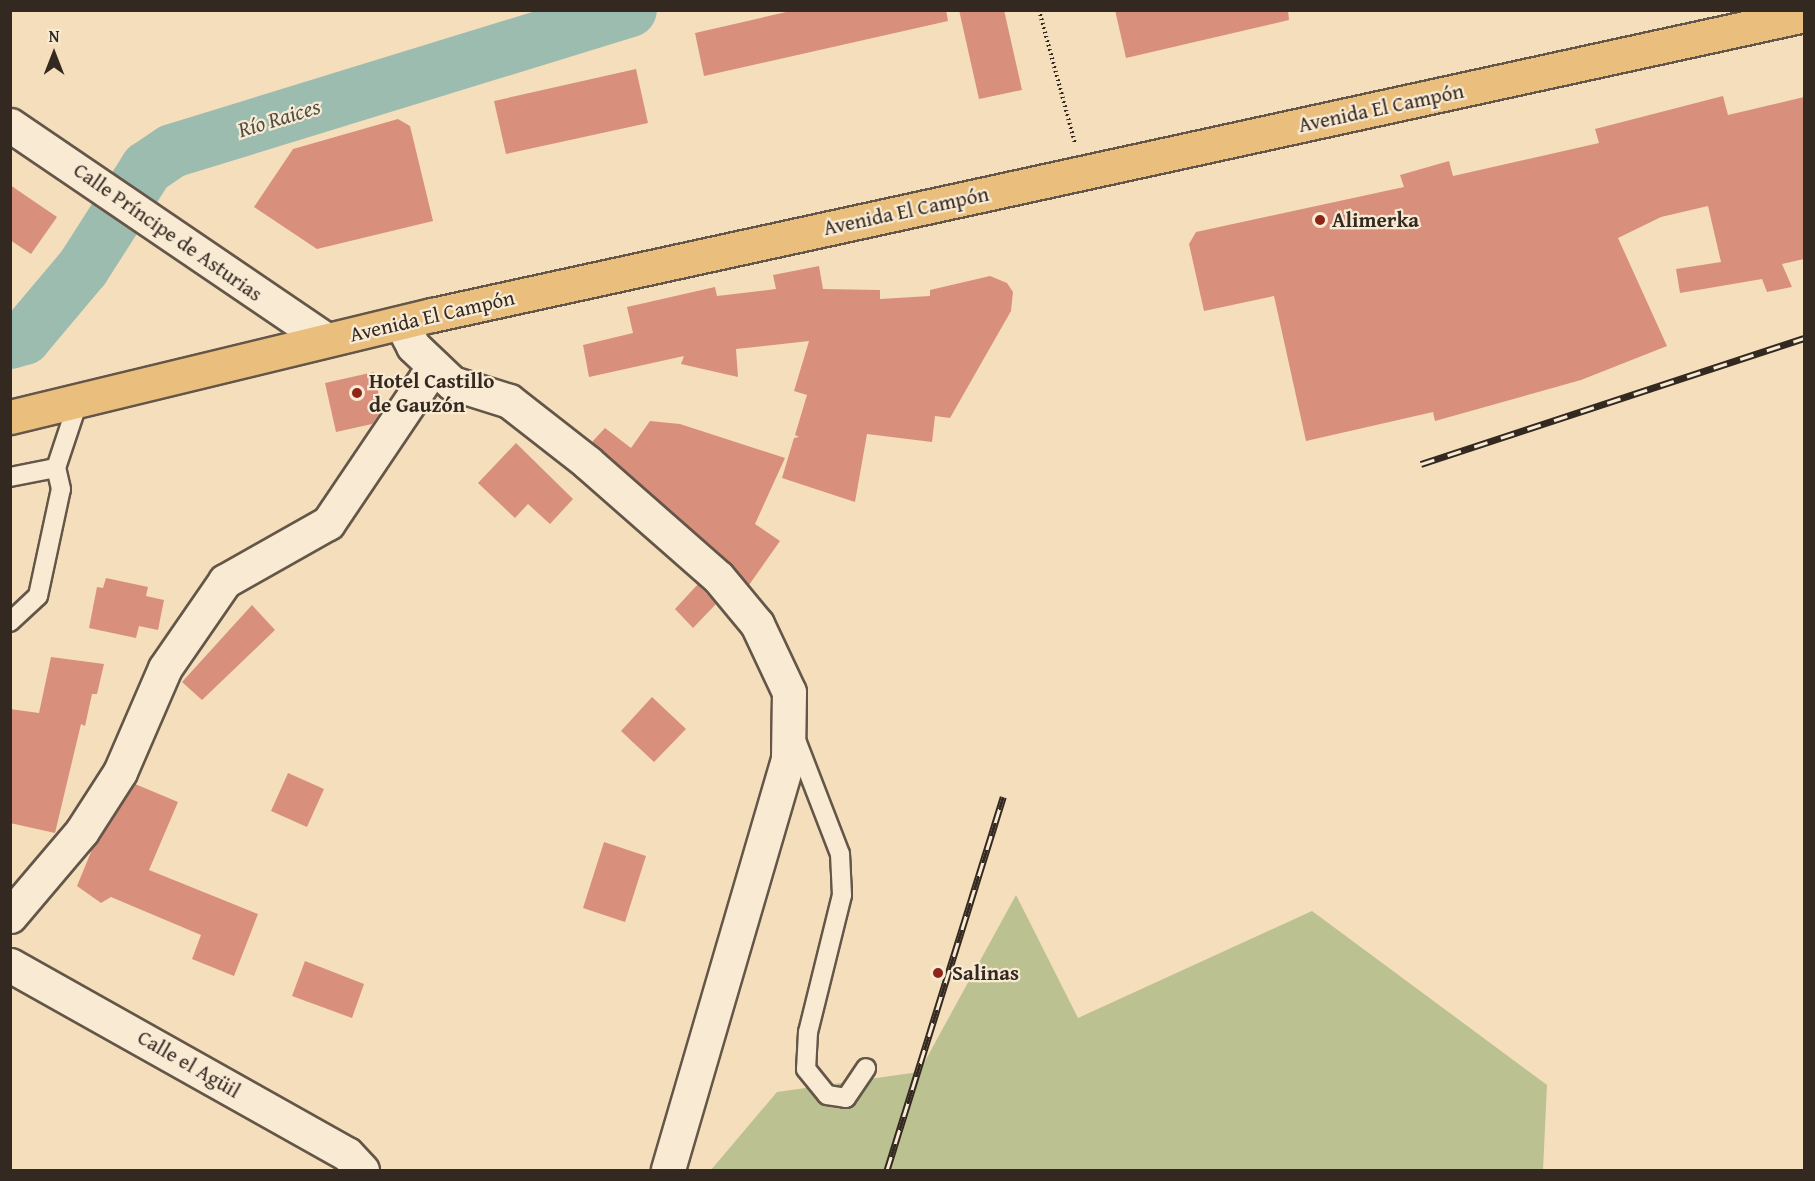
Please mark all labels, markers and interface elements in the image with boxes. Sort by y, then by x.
north arrow [24,24,84,84]
text: N [49,24,59,48]
street label: Avenida El Campón [1296,78,1466,138]
water label: Río Raices [235,93,323,143]
street label: Calle Príncipe de Asturias [69,157,267,307]
street label: Avenida El Campón [821,181,991,241]
place label: Alimerka [1332,207,1419,233]
marker: Alimerka [1313,213,1327,227]
street label: Avenida El Campón [347,285,517,347]
place label: Hotel Castillo de Gauzón [369,368,494,418]
marker: Hotel Castillo de Gauzón [350,386,364,400]
place label: Salinas [952,960,1019,986]
marker: Salinas [929,964,947,982]
street label: Calle el Agüil [133,1025,245,1103]

